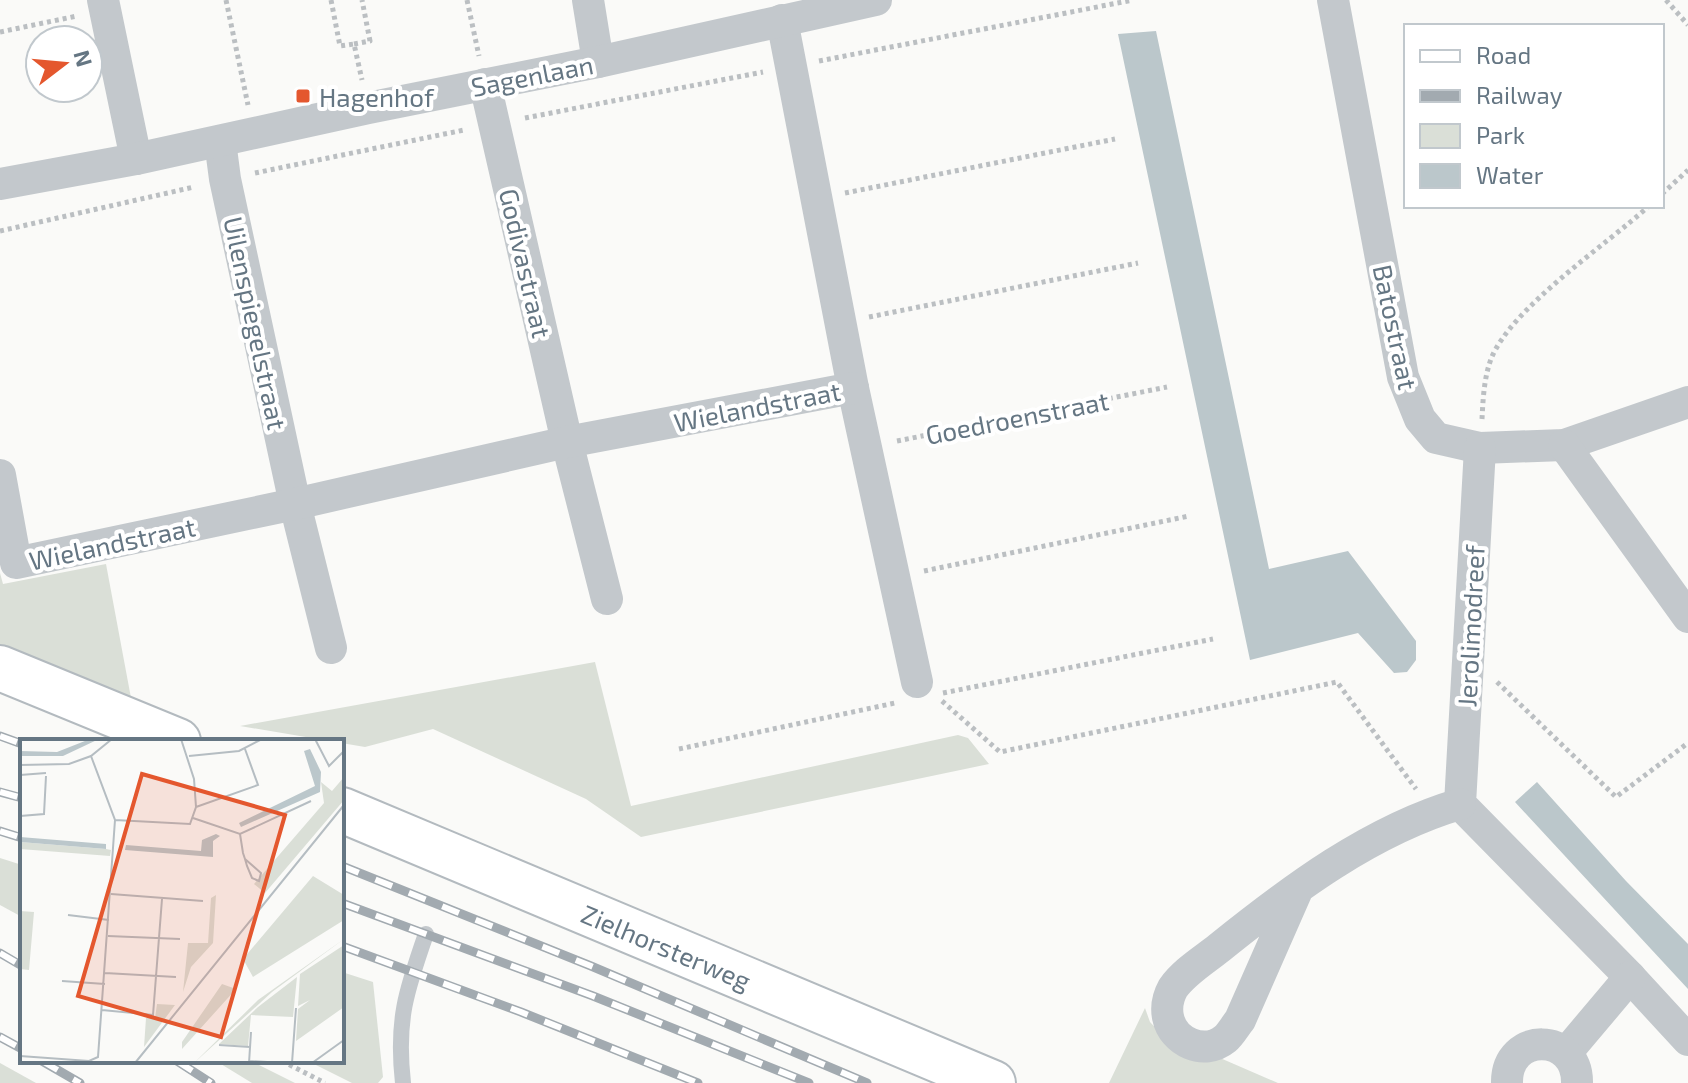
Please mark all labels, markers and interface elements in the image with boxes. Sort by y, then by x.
north arrow [24,24,104,104]
legend [1404,24,1664,208]
text: Road [1476,40,1531,69]
text: N [70,47,99,69]
street label: Sagenlaan [468,48,596,102]
text: Railway [1476,80,1563,109]
place label: Hagenhof [319,81,435,112]
marker: Hagenhof [294,87,312,105]
text: Park [1476,120,1525,149]
text: Water [1476,160,1544,189]
street label: Godivastraat [494,185,558,341]
street label: Uilenspiegelstraat [218,213,294,433]
street label: Batostraat [1368,262,1424,392]
street label: Wielandstraat [671,375,843,437]
street label: Goedroenstraat [923,384,1111,450]
street label: Wielandstraat [26,510,198,576]
street label: Jerolimodreef [1450,543,1490,708]
inset map [20,739,344,1063]
street label: Zielhorsterweg [577,897,756,995]

